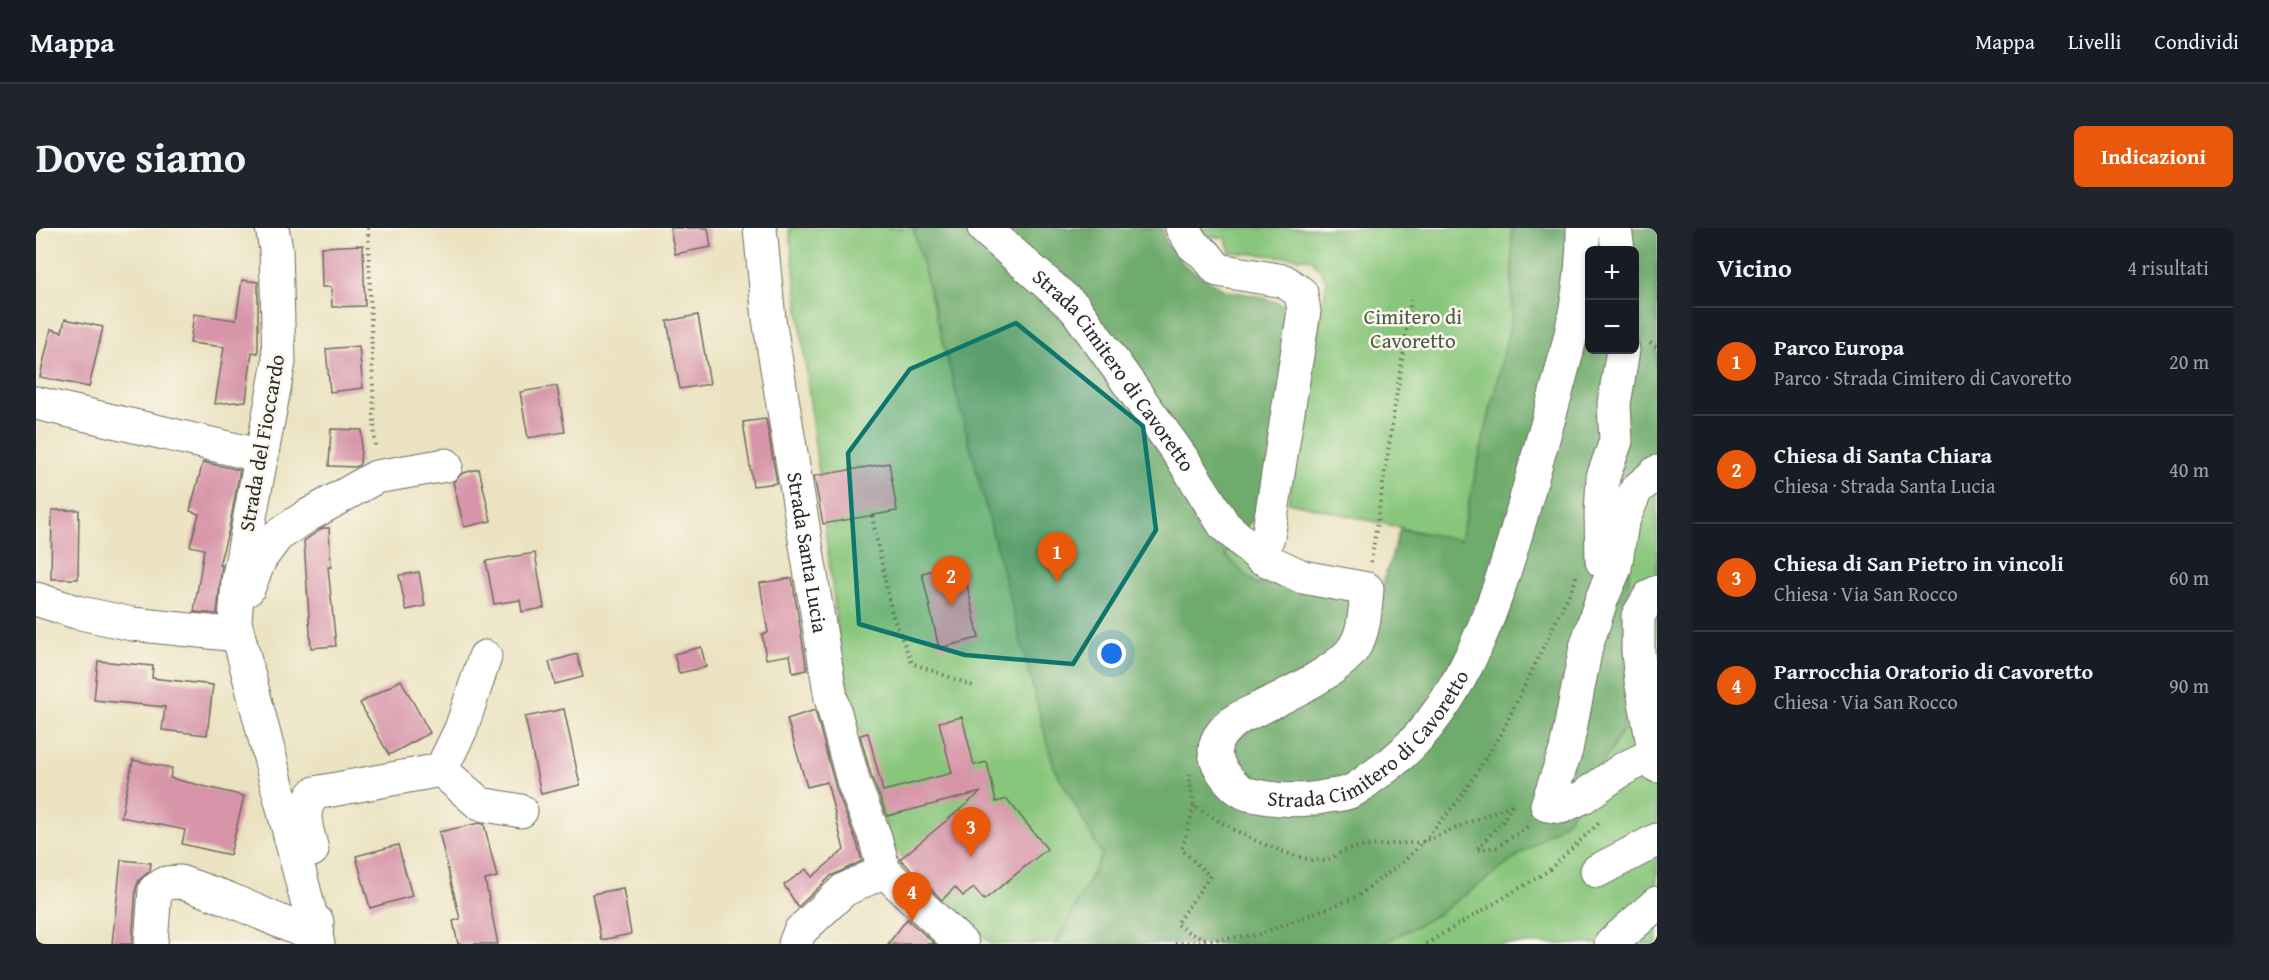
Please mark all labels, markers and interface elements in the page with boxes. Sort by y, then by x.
text: Mappa [30,21,115,62]
text: Mappa [1975,26,2035,57]
text: Livelli [2068,26,2122,57]
text: Condividi [2155,26,2239,57]
text: Dove siamo [36,126,246,187]
button: Indicazioni [2074,126,2233,187]
map controls [1585,246,1639,354]
button: + [1585,246,1639,300]
text: Vicino [1717,248,1792,287]
text: 4 risultati [2128,253,2209,282]
street label: Strada Cimitero di Cavoretto [1026,261,1203,478]
button: − [1585,300,1639,354]
park label: Cimitero di Cavoretto [1364,301,1462,356]
text: Parco Europa [1774,331,1904,363]
text: 1 [1731,347,1742,376]
text: 20 m [2169,347,2209,376]
street label: Strada del Fioccardo [231,352,292,534]
text: Parco · Strada Cimitero di Cavoretto [1774,363,2072,392]
text: Chiesa di Santa Chiara [1774,439,1992,471]
text: 2 [1731,455,1742,484]
text: 40 m [2169,455,2209,484]
street label: Strada Santa Lucia [779,470,836,635]
text: Chiesa · Strada Santa Lucia [1774,471,1995,500]
pin: 1 [1038,532,1076,582]
text: Chiesa di San Pietro in vincoli [1774,547,2064,579]
pin: 2 [932,556,970,606]
text: 3 [1731,563,1742,592]
text: 60 m [2169,563,2209,592]
text: Chiesa · Via San Rocco [1774,579,1958,608]
your location [1097,639,1126,668]
text: Parrocchia Oratorio di Cavoretto [1774,655,2093,687]
street label: Strada Cimitero di Cavoretto [1266,664,1476,815]
text: 4 [1731,671,1742,700]
text: 90 m [2169,671,2209,700]
text: Chiesa · Via San Rocco [1774,687,1958,716]
pin: 3 [952,808,990,857]
pin: 4 [892,872,932,922]

